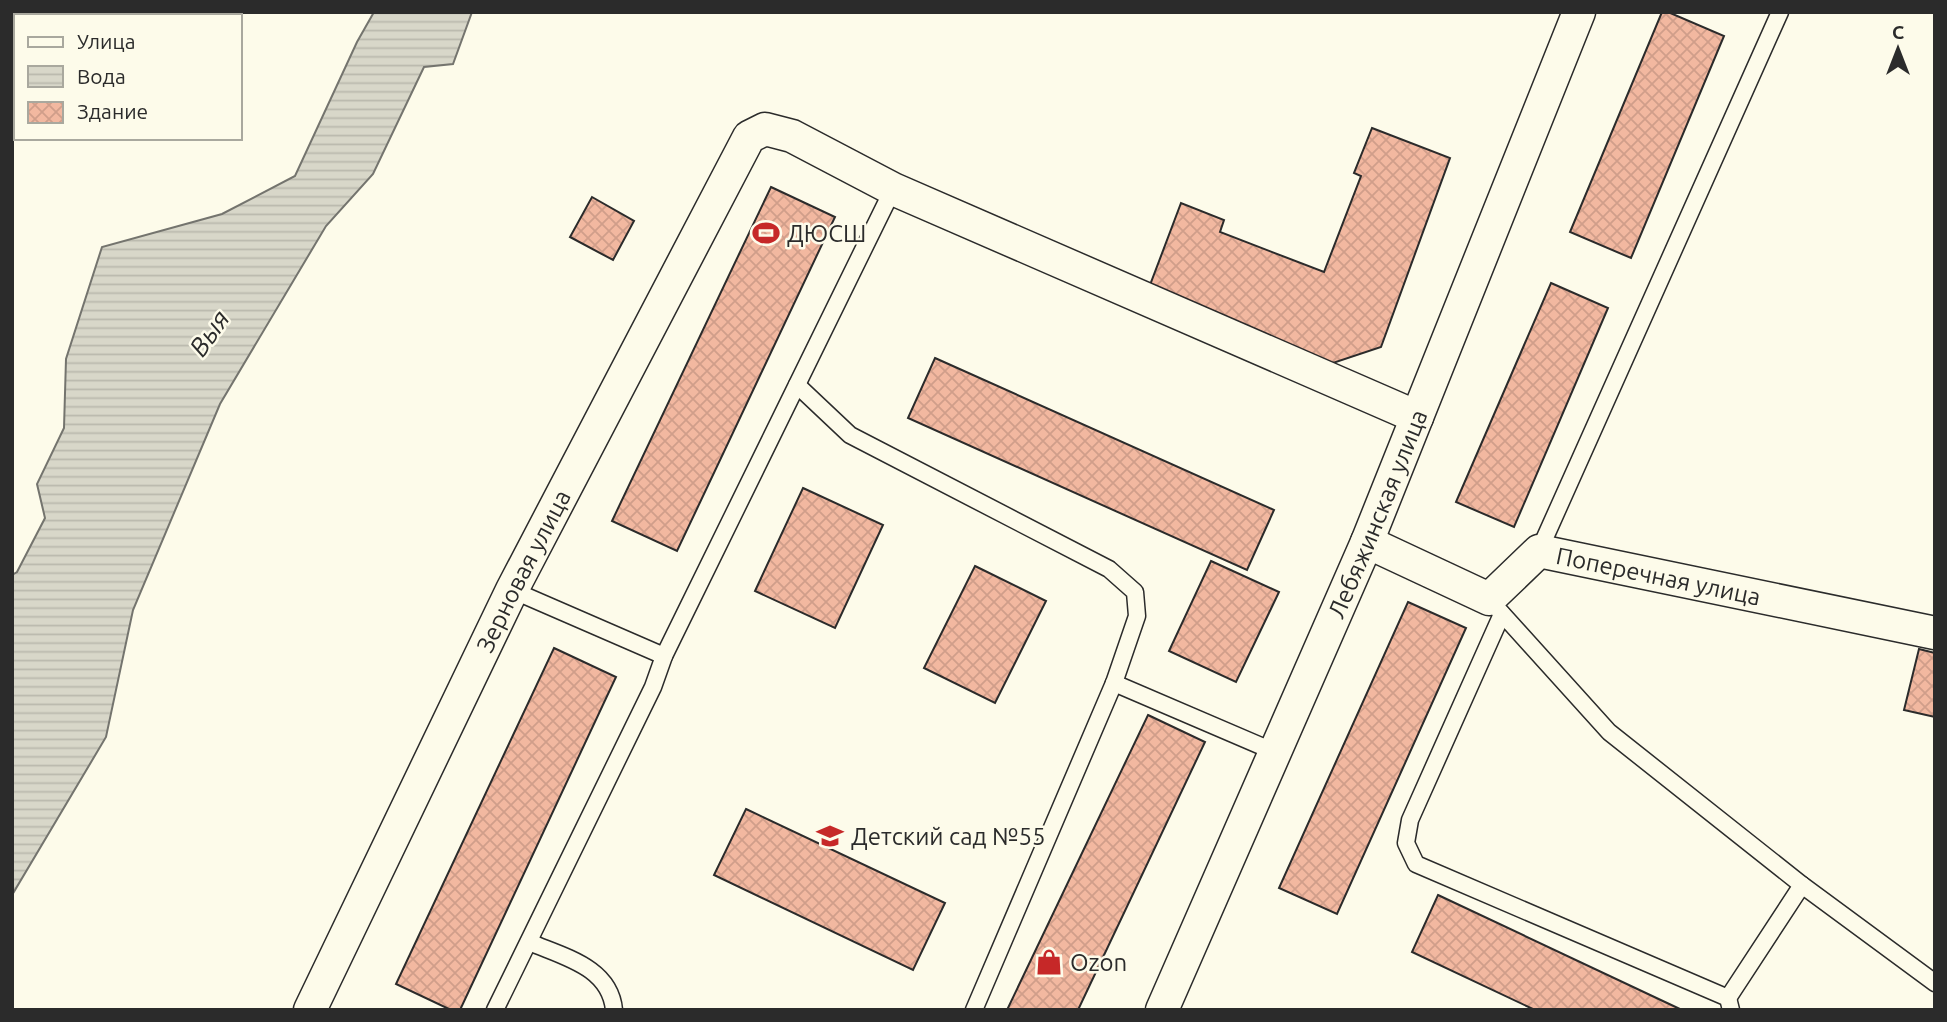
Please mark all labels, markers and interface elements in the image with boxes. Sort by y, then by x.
legend [14,14,242,140]
north arrow [1863,14,1933,84]
text: С [1892,21,1904,43]
text: Улица [77,29,135,53]
text: Вода [77,64,126,88]
text: Здание [77,99,148,123]
sports icon: ДЮСШ [751,218,781,248]
place label: ДЮСШ [787,220,866,247]
water label: Выя [183,305,235,361]
street label: Лебяжинская улица [1322,406,1432,622]
street label: Зерновая улица [471,485,576,657]
street label: Поперечная улица [1554,541,1763,610]
school or university icon: Детский сад №55 [815,821,845,851]
place label: Детский сад №55 [851,823,1046,850]
shop icon: Ozon [1034,947,1064,977]
place label: Ozon [1070,949,1127,976]

